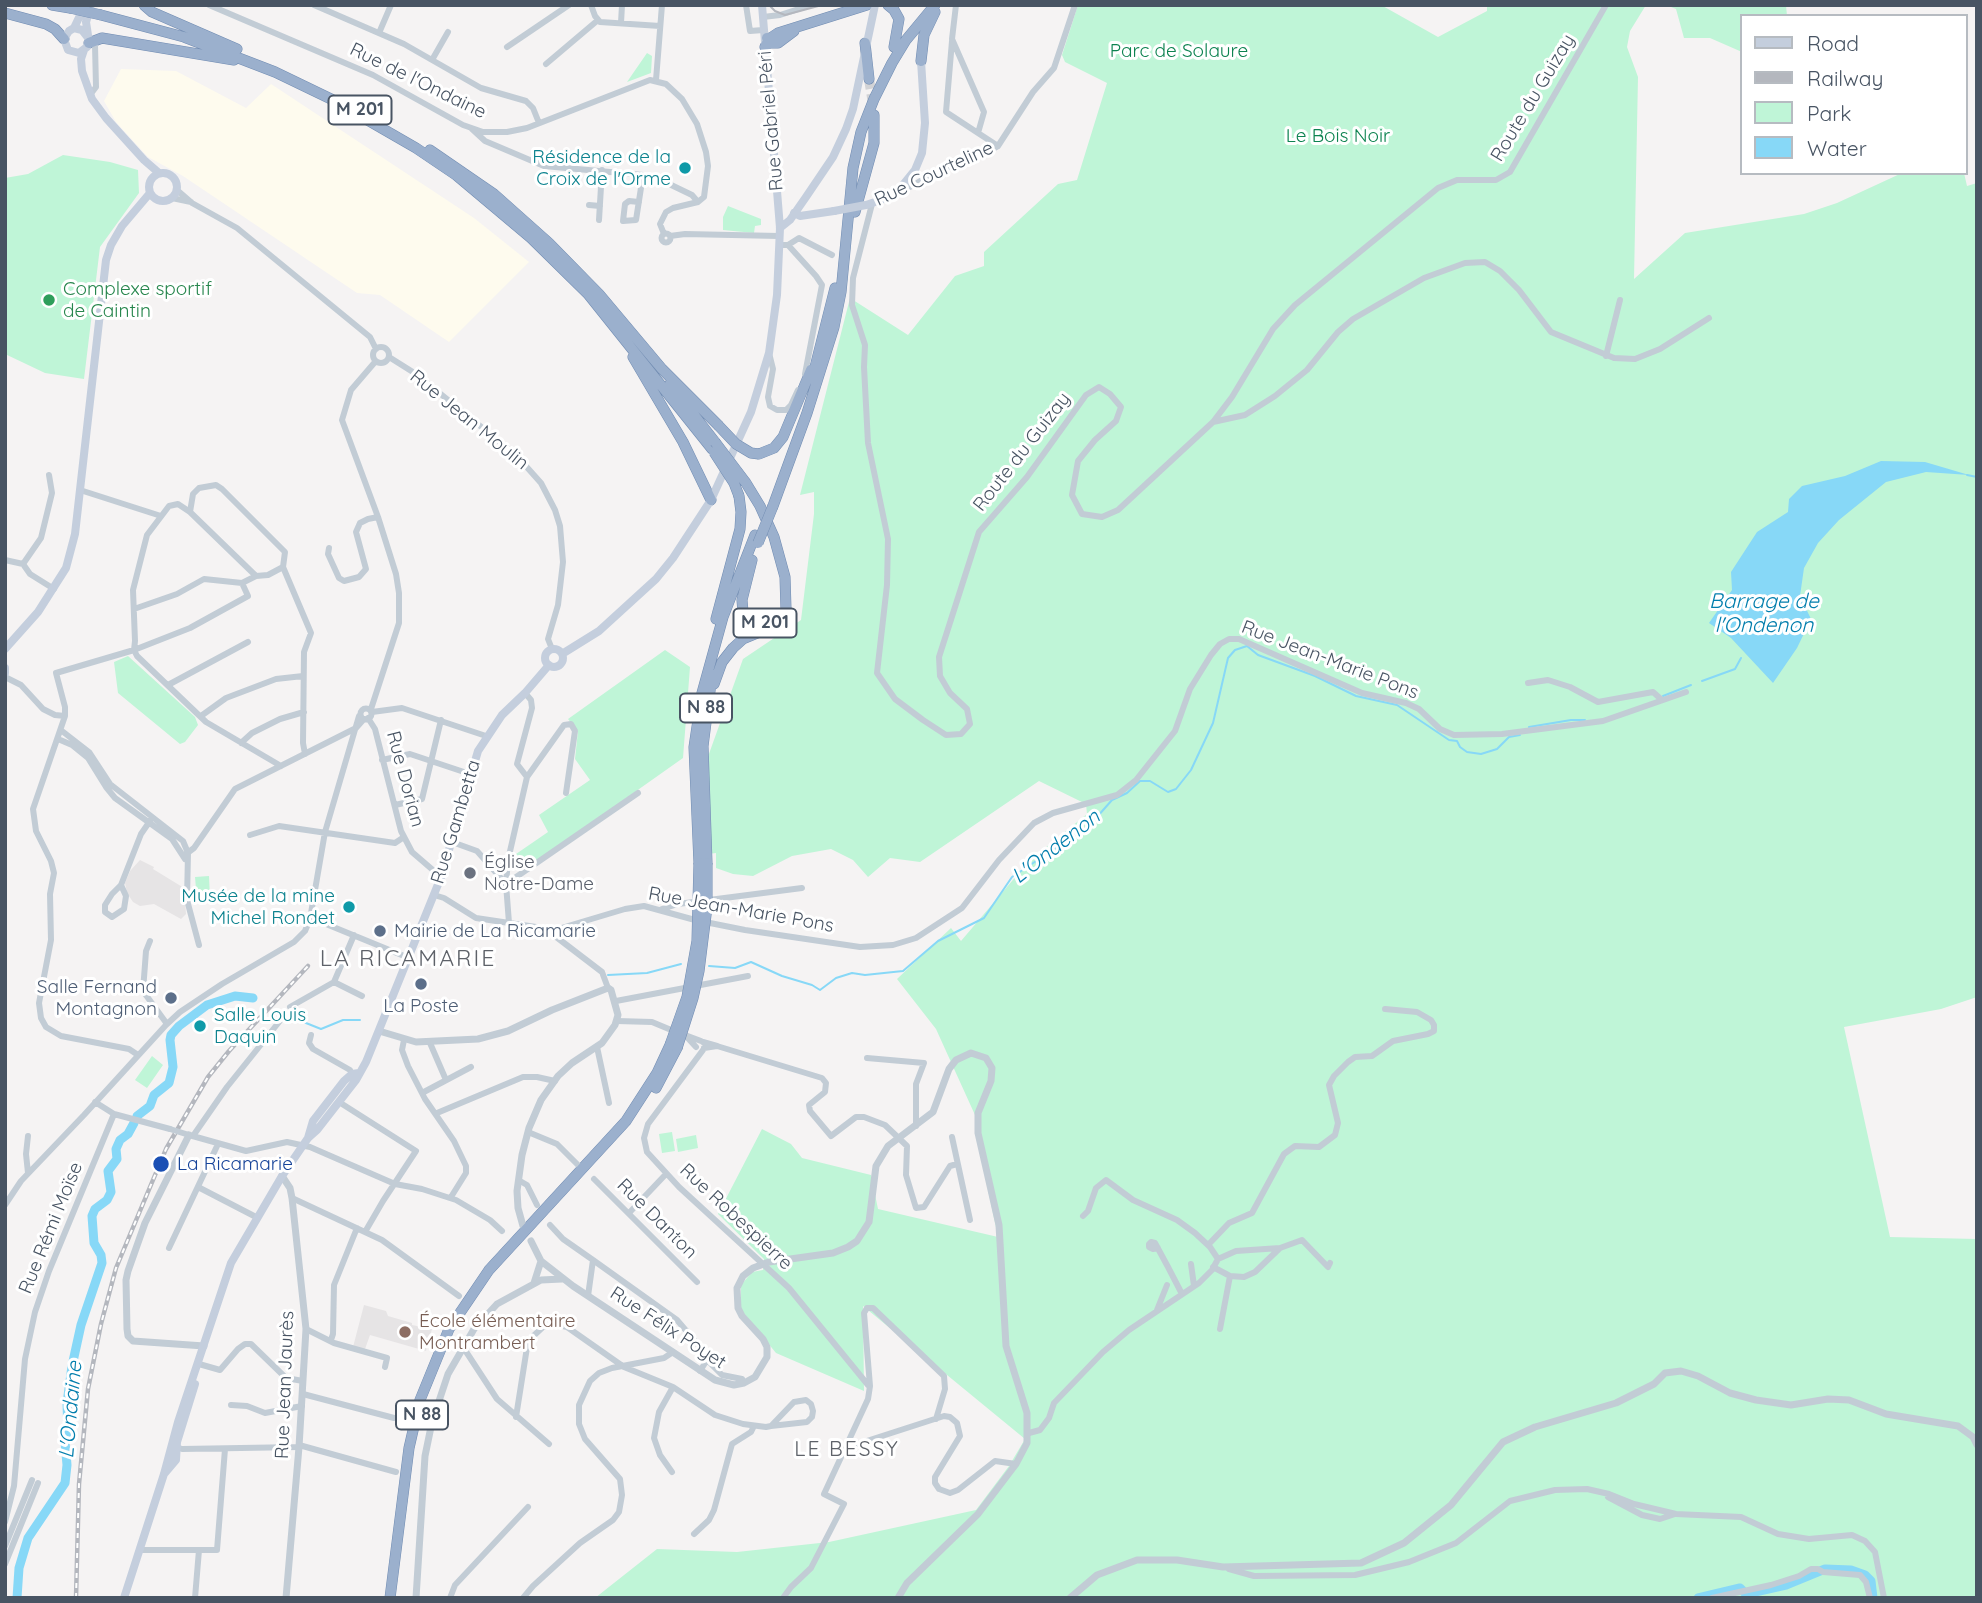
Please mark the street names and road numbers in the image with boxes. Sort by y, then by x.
street label: Route du Guizay [1486,30,1580,166]
street label: Rue de l'Ondaine [346,38,490,124]
street label: Rue Gabriel Péri [754,50,788,192]
road number: M 201 [328,96,392,124]
street label: Rue Courteline [871,137,997,211]
street label: Rue Jean Moulin [405,365,533,475]
street label: Route du Guizay [969,388,1075,516]
road number: M 201 [734,608,796,638]
street label: Rue Jean-Marie Pons [1238,616,1422,704]
road number: N 88 [680,694,732,722]
street label: Rue Dorian [381,729,429,829]
street label: Rue Gambetta [426,757,486,887]
street label: Rue Jean-Marie Pons [647,882,835,938]
street label: Rue Rémi Moïse [14,1159,88,1297]
street label: Rue Robespierre [675,1159,797,1275]
street label: Rue Danton [612,1174,702,1264]
street label: Rue Félix Poyet [606,1282,730,1374]
street label: Rue Jean Jaurès [271,1311,299,1459]
road number: N 88 [396,1400,448,1430]

